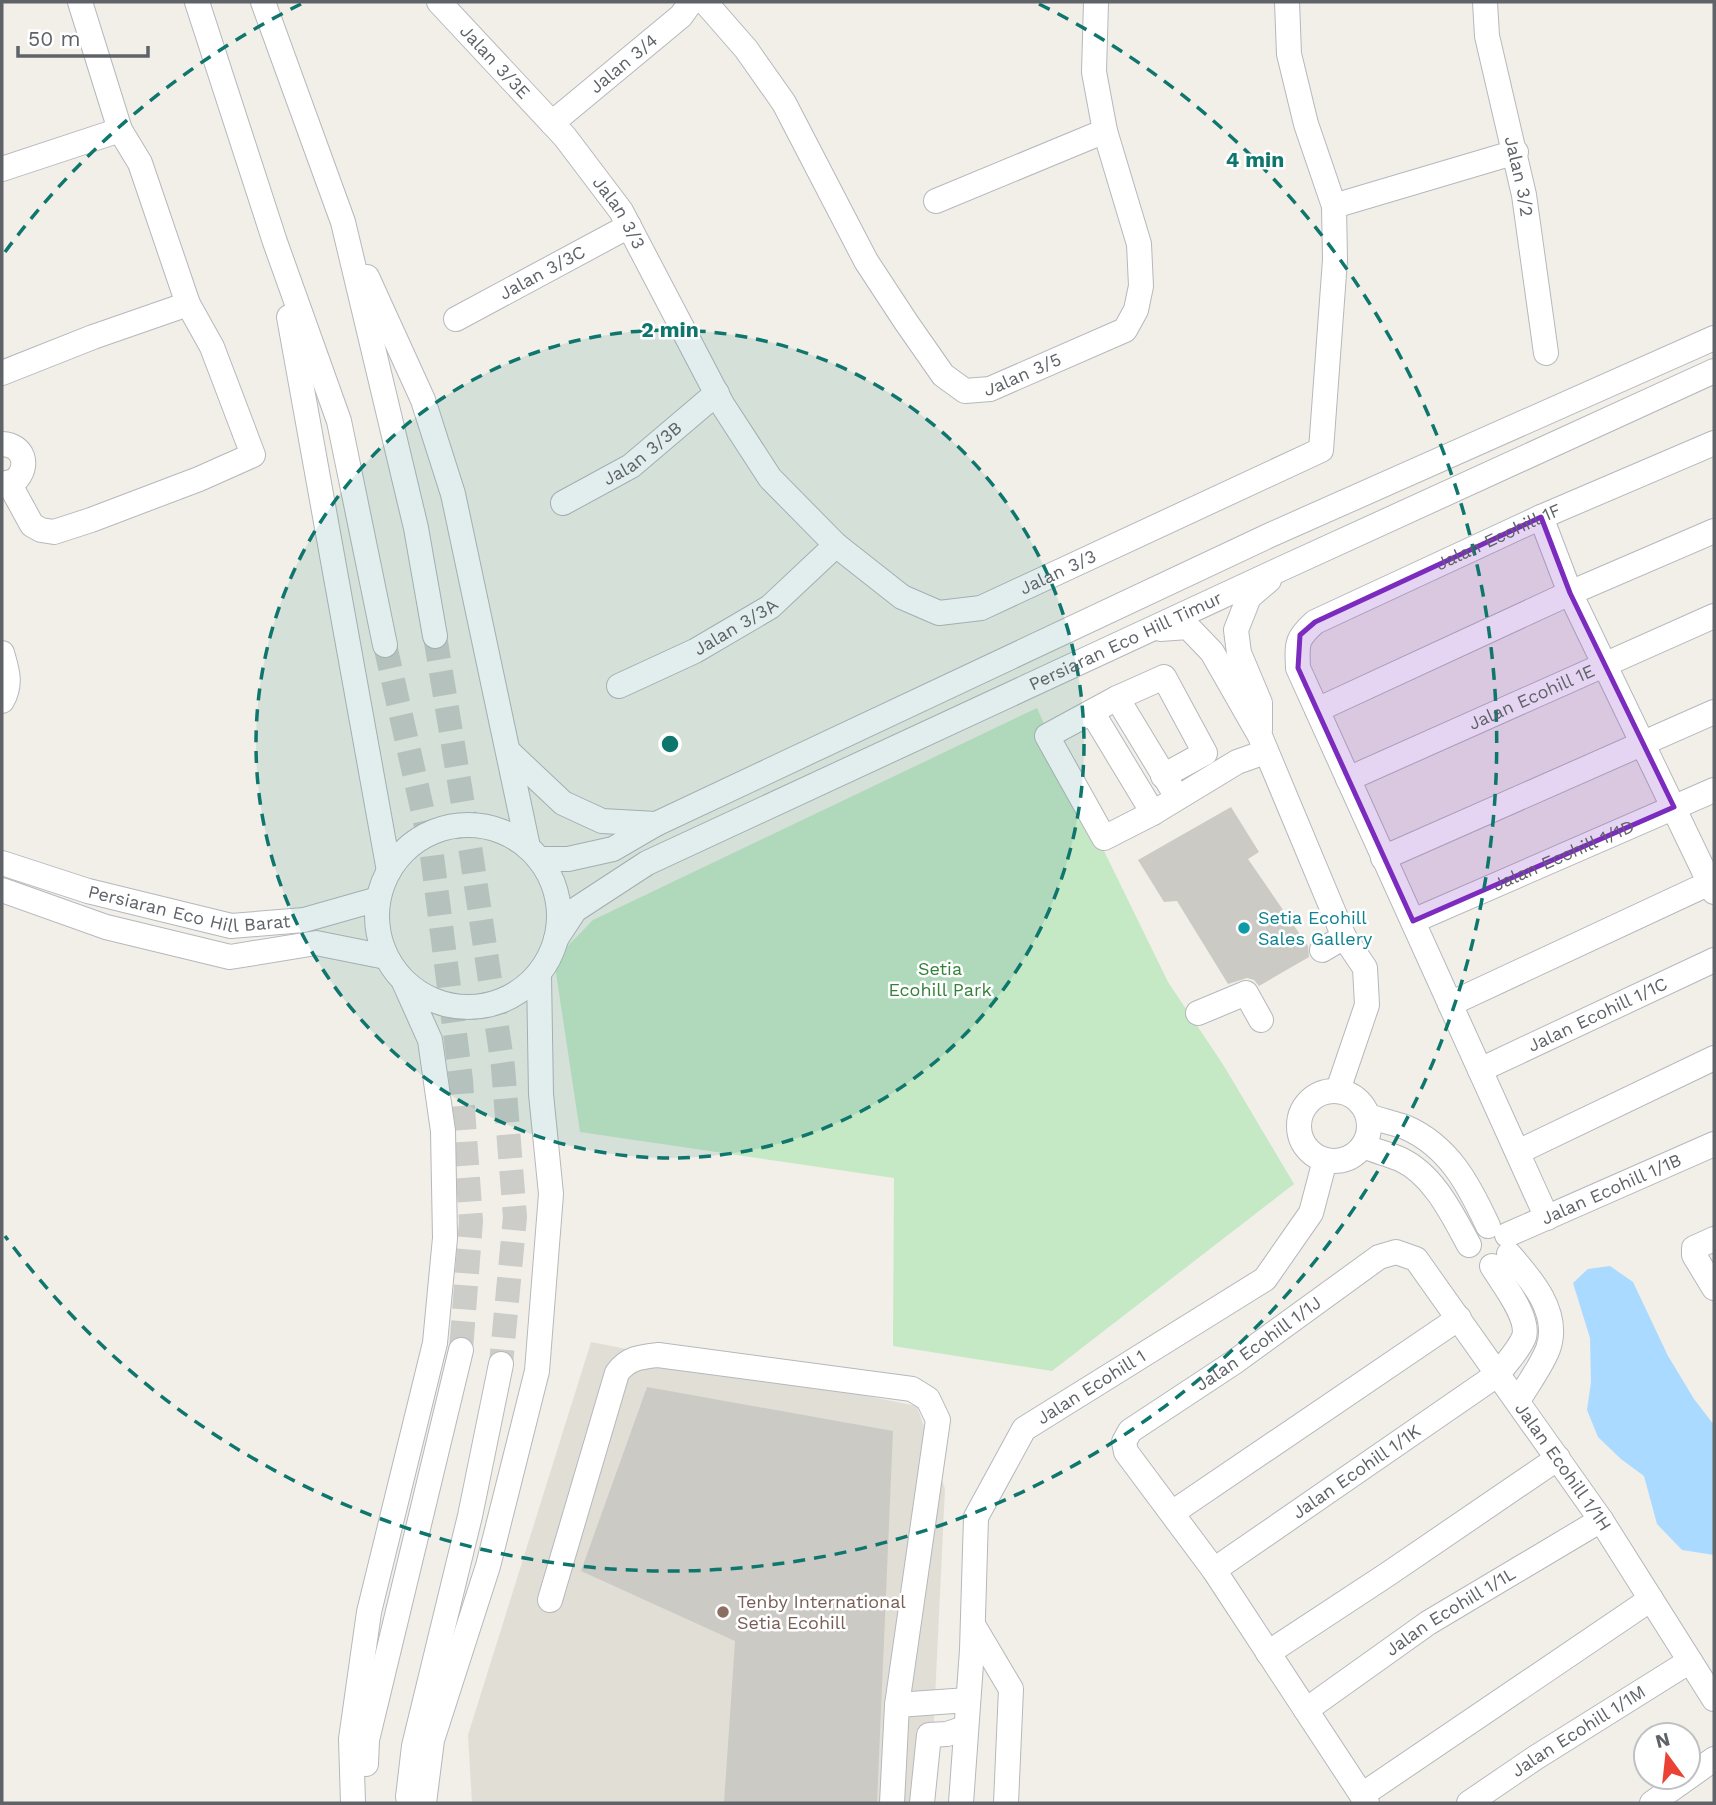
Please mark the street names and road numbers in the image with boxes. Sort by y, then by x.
street label: Jalan 3/3E [456,20,535,103]
street label: Jalan 3/4 [585,29,661,97]
street label: Jalan 3/2 [1501,134,1538,218]
street label: Jalan 3/3 [589,172,650,252]
street label: Jalan 3/3C [496,241,589,304]
street label: Jalan 3/5 [984,348,1064,399]
street label: Jalan 3/3B [599,417,686,489]
street label: Jalan Ecohill 1F [1432,499,1564,574]
street label: Jalan 3/3 [1016,545,1099,599]
street label: Persiaran Eco Hill Timur [1025,587,1225,694]
street label: Jalan 3/3A [690,594,782,659]
street label: Jalan Ecohill 1E [1465,660,1598,734]
street label: Jalan Ecohill 1/1D [1489,815,1637,895]
street label: Persiaran Eco Hill Barat [86,880,292,936]
street label: Jalan Ecohill 1/1C [1524,972,1670,1056]
street label: Jalan Ecohill 1/1B [1538,1149,1685,1229]
street label: Jalan Ecohill 1/1J [1191,1291,1325,1395]
street label: Jalan Ecohill 1 [1033,1345,1149,1428]
street label: Jalan Ecohill 1/1H [1511,1398,1616,1535]
street label: Jalan Ecohill 1/1K [1288,1420,1424,1523]
street label: Jalan Ecohill 1/1L [1381,1562,1519,1660]
street label: Jalan Ecohill 1/1M [1507,1681,1649,1781]

